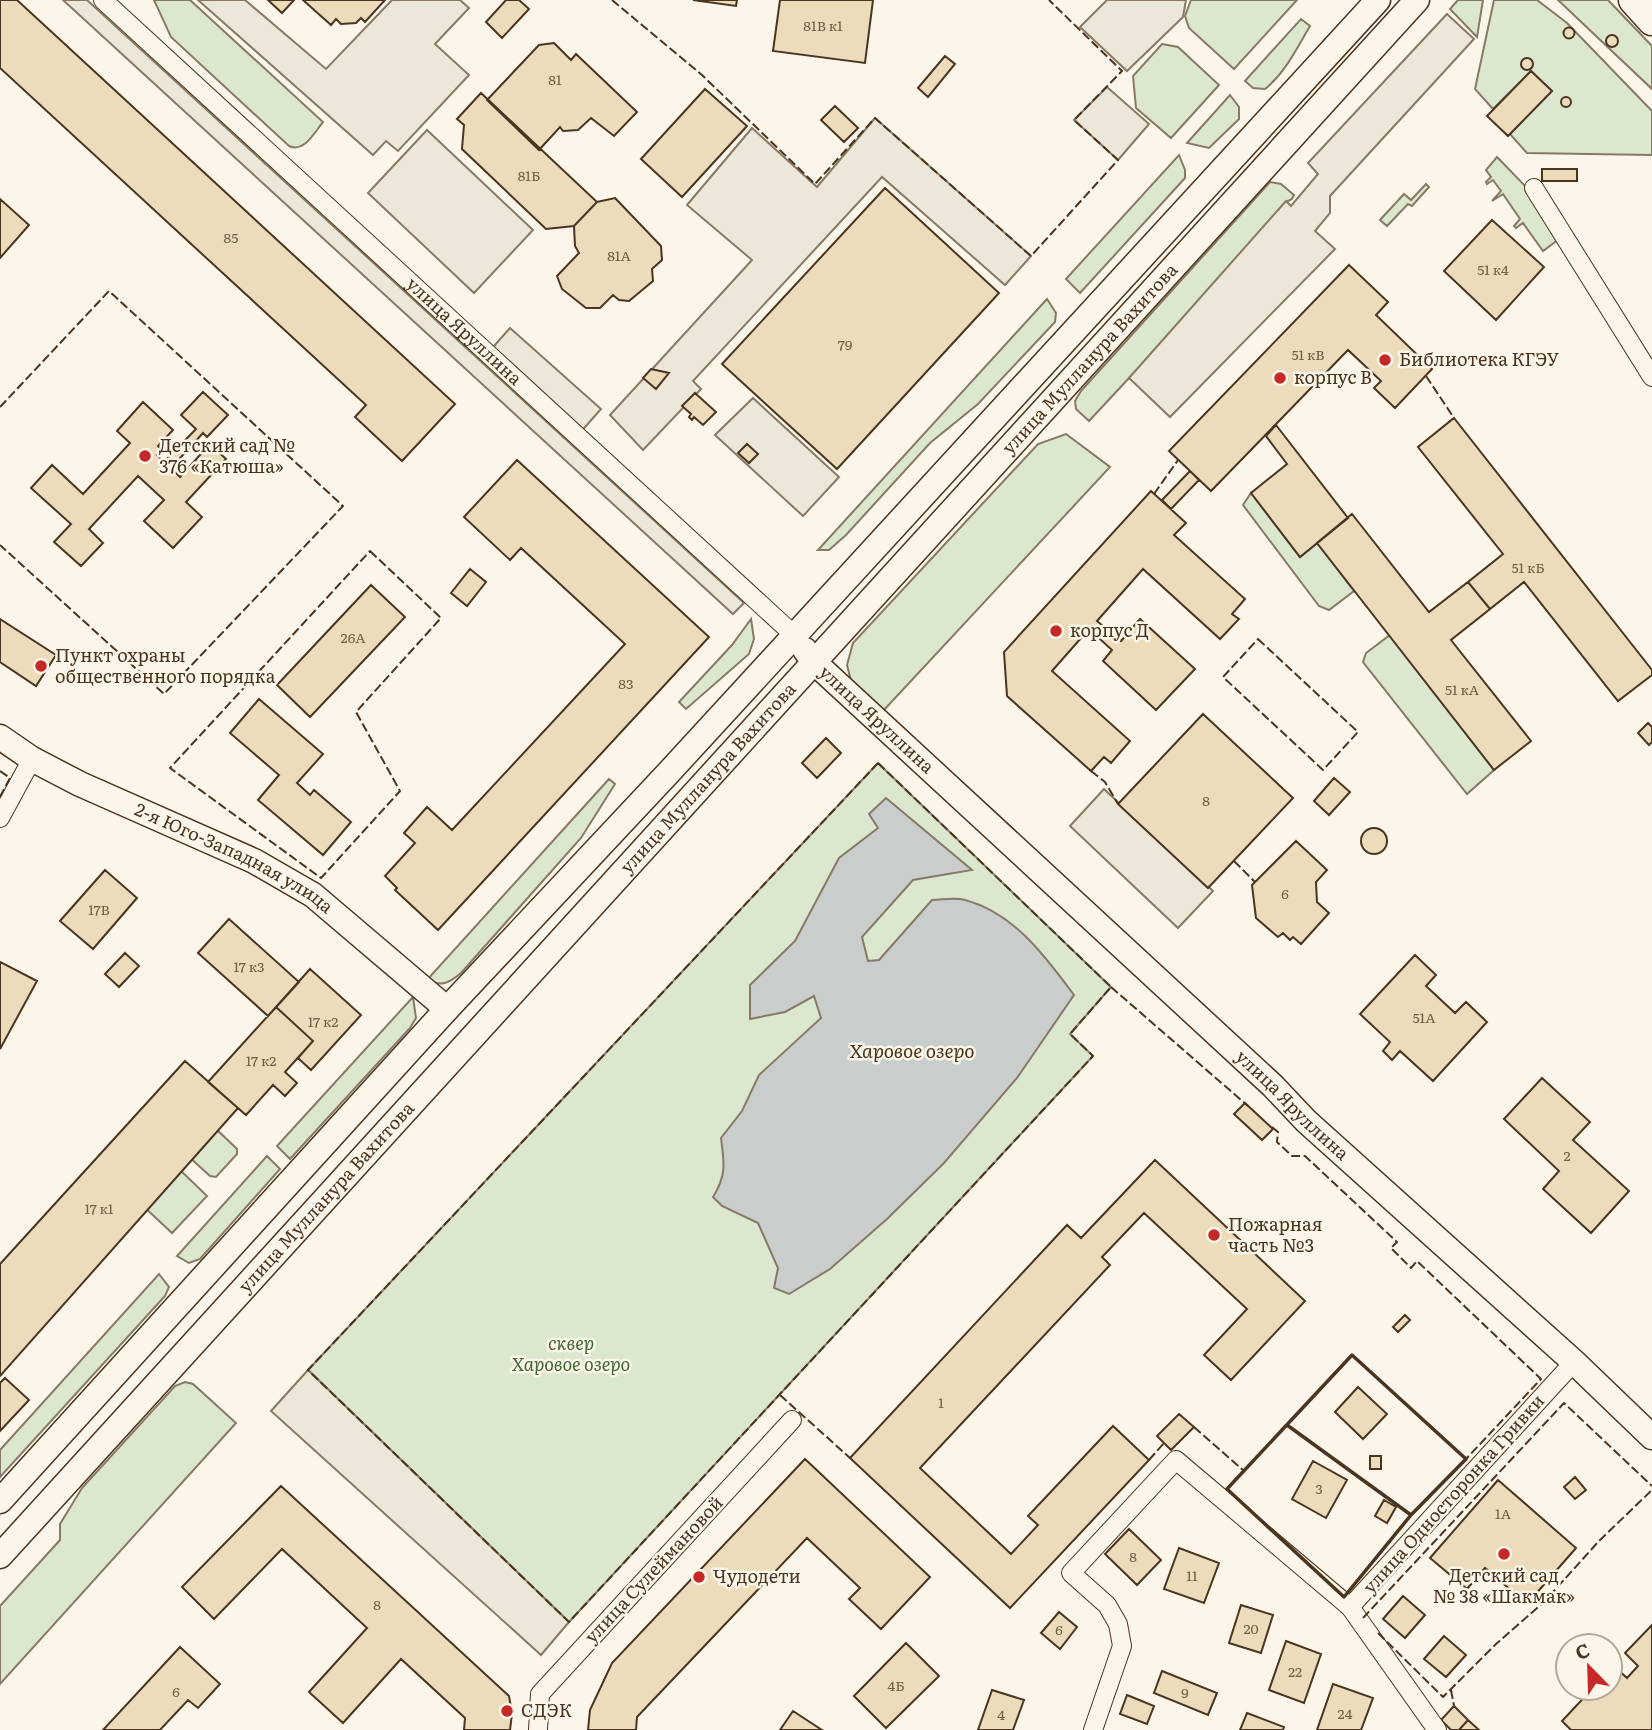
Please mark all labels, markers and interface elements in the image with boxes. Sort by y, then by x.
house number: 81В к1 [803,15,843,35]
house number: 81 [548,69,562,89]
house number: 81Б [518,165,540,185]
house number: 85 [224,227,238,247]
house number: 81А [607,245,632,265]
street label: улица Мулланура Вахитова [995,256,1183,459]
house number: 51 к4 [1477,259,1509,279]
street label: улица Яруллина [401,270,529,391]
house number: 79 [838,334,852,354]
house number: 51 кВ [1291,344,1325,364]
place label: Библиотека КГЭУ [1399,345,1560,372]
marker: Библиотека КГЭУ [1377,352,1393,368]
place label: корпус В [1294,363,1372,390]
marker: корпус В [1272,370,1288,386]
place label: Детский сад № 376 «Катюша» [159,431,295,479]
marker: Детский сад № 376 «Катюша» [137,448,153,464]
house number: 51 кБ [1511,557,1545,577]
place label: корпус Д [1070,616,1149,643]
marker: корпус Д [1048,623,1064,639]
house number: 26А [341,627,366,647]
place label: Пункт охраны общественного порядка [55,641,276,689]
marker: Пункт охраны общественного порядка [33,658,49,674]
street label: улица Яруллина [814,658,941,779]
house number: 83 [618,673,634,693]
street label: улица Мулланура Вахитова [613,675,802,879]
house number: 51 кА [1445,679,1480,699]
house number: 8 [1202,790,1210,810]
street label: 2-я Юго-Западная улица [131,795,340,919]
house number: 6 [1281,883,1289,903]
house number: 17В [88,899,110,919]
house number: 17 к3 [233,956,265,976]
house number: 51А [1412,1007,1436,1027]
house number: 17 к2 [308,1011,338,1031]
water label: Харовое озеро [850,1036,974,1064]
street label: улица Яруллина [1230,1043,1356,1166]
house number: 17 к2 [246,1050,276,1070]
street label: улица Мулланура Вахитова [231,1095,420,1298]
house number: 2 [1563,1145,1571,1165]
house number: 17 к1 [84,1198,114,1218]
place label: Пожарная часть №3 [1228,1210,1323,1258]
marker: Пожарная часть №3 [1206,1227,1222,1243]
park label: сквер Харовое озеро [512,1329,630,1377]
street label: улица Односторонка Гривки [1356,1387,1550,1599]
house number: 1 [938,1392,944,1412]
house number: 3 [1315,1478,1323,1498]
street label: улица Сулеймановой [577,1489,729,1649]
house number: 1А [1495,1503,1512,1523]
house number: 8 [1129,1546,1137,1566]
marker: Детский сад № 38 «Шакмак» [1496,1546,1512,1562]
place label: Детский сад № 38 «Шакмак» [1433,1561,1575,1609]
place label: Чудодети [713,1562,801,1589]
house number: 11 [1186,1565,1198,1585]
marker: Чудодети [691,1569,707,1585]
house number: 8 [373,1594,381,1614]
house number: 20 [1243,1618,1259,1638]
house number: 6 [1055,1619,1063,1639]
north arrow [1554,1632,1624,1702]
text: С [1570,1635,1594,1666]
house number: 22 [1288,1661,1302,1681]
house number: 4Б [887,1675,905,1695]
house number: 6 [172,1681,180,1701]
house number: 9 [1181,1682,1189,1702]
place label: СДЭК [521,1696,572,1723]
marker: СДЭК [499,1703,515,1719]
house number: 24 [1338,1703,1353,1723]
house number: 4 [997,1704,1005,1724]

